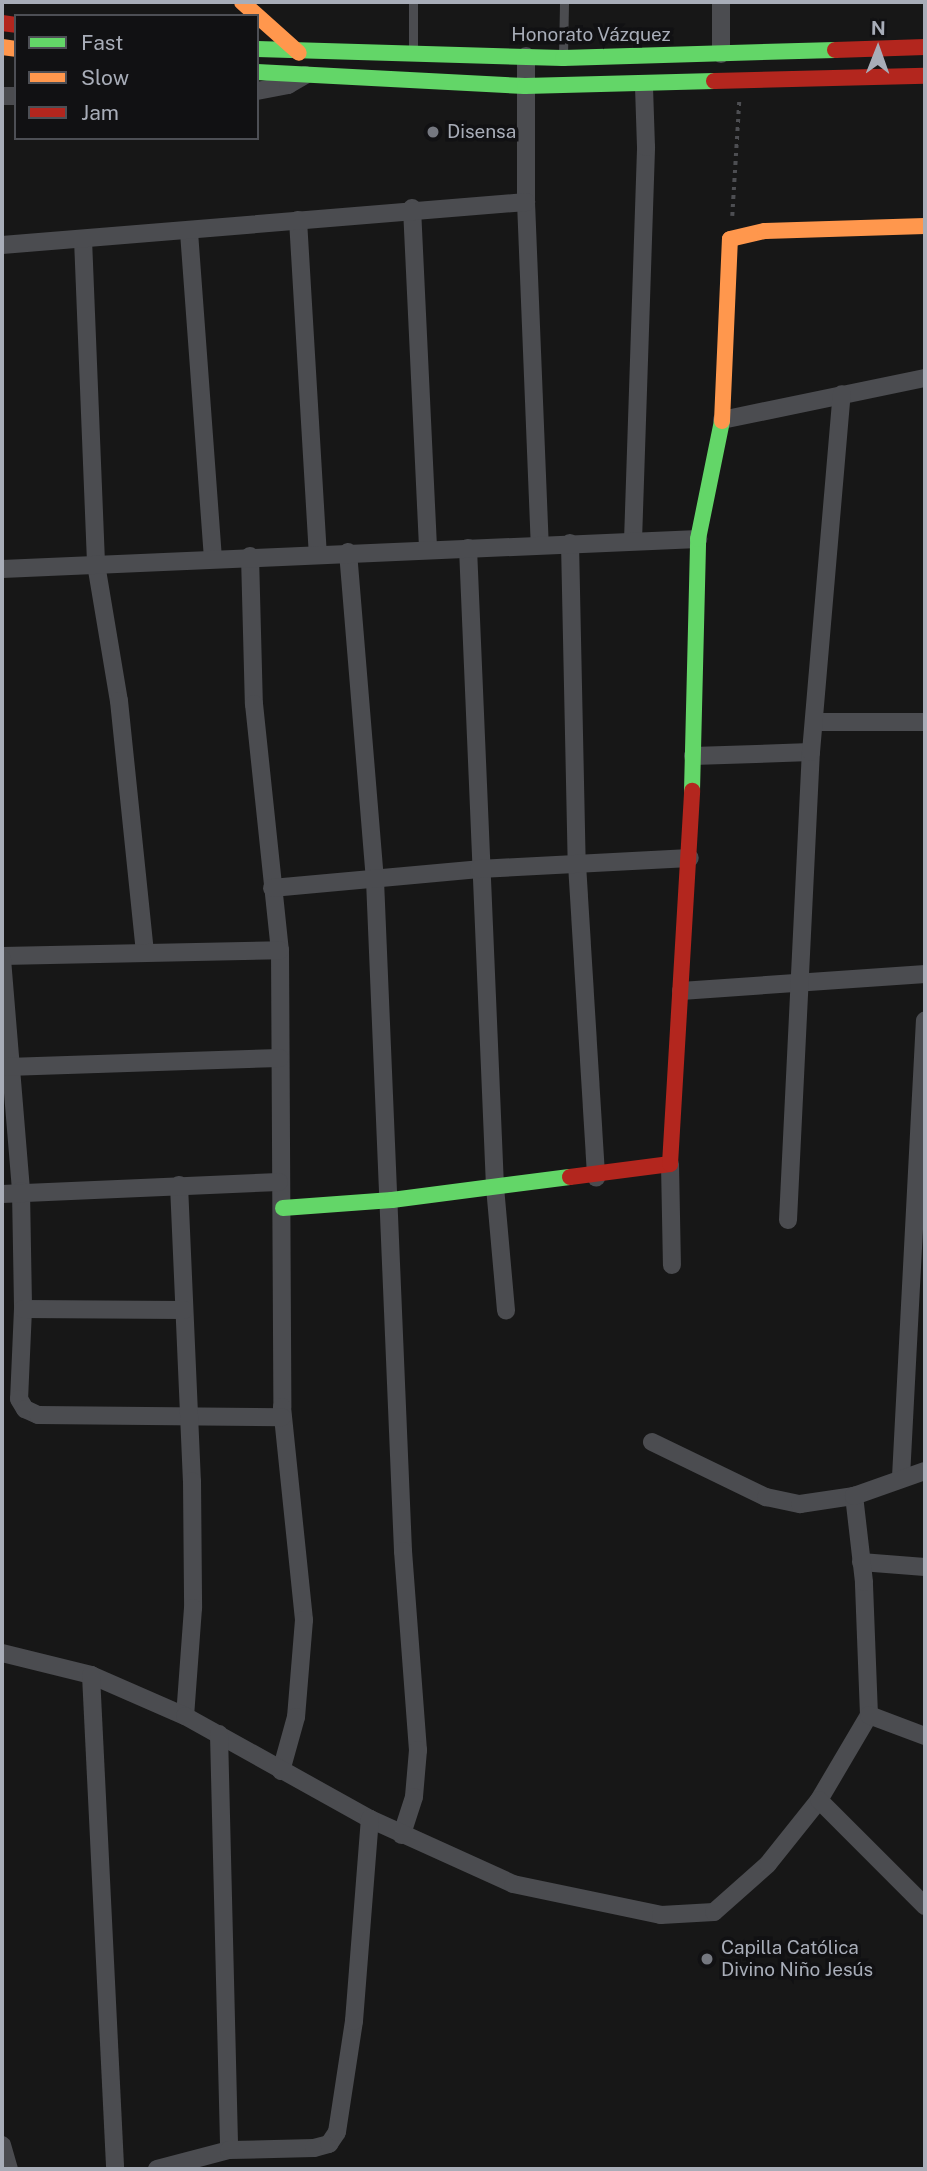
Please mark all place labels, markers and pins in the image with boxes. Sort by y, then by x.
place label: Disensa [447,121,516,143]
marker: Disensa [425,124,441,140]
place label: Capilla Católica Divino Niño Jesús [721,1937,873,1981]
marker: Capilla Católica Divino Niño Jesús [699,1951,715,1967]

